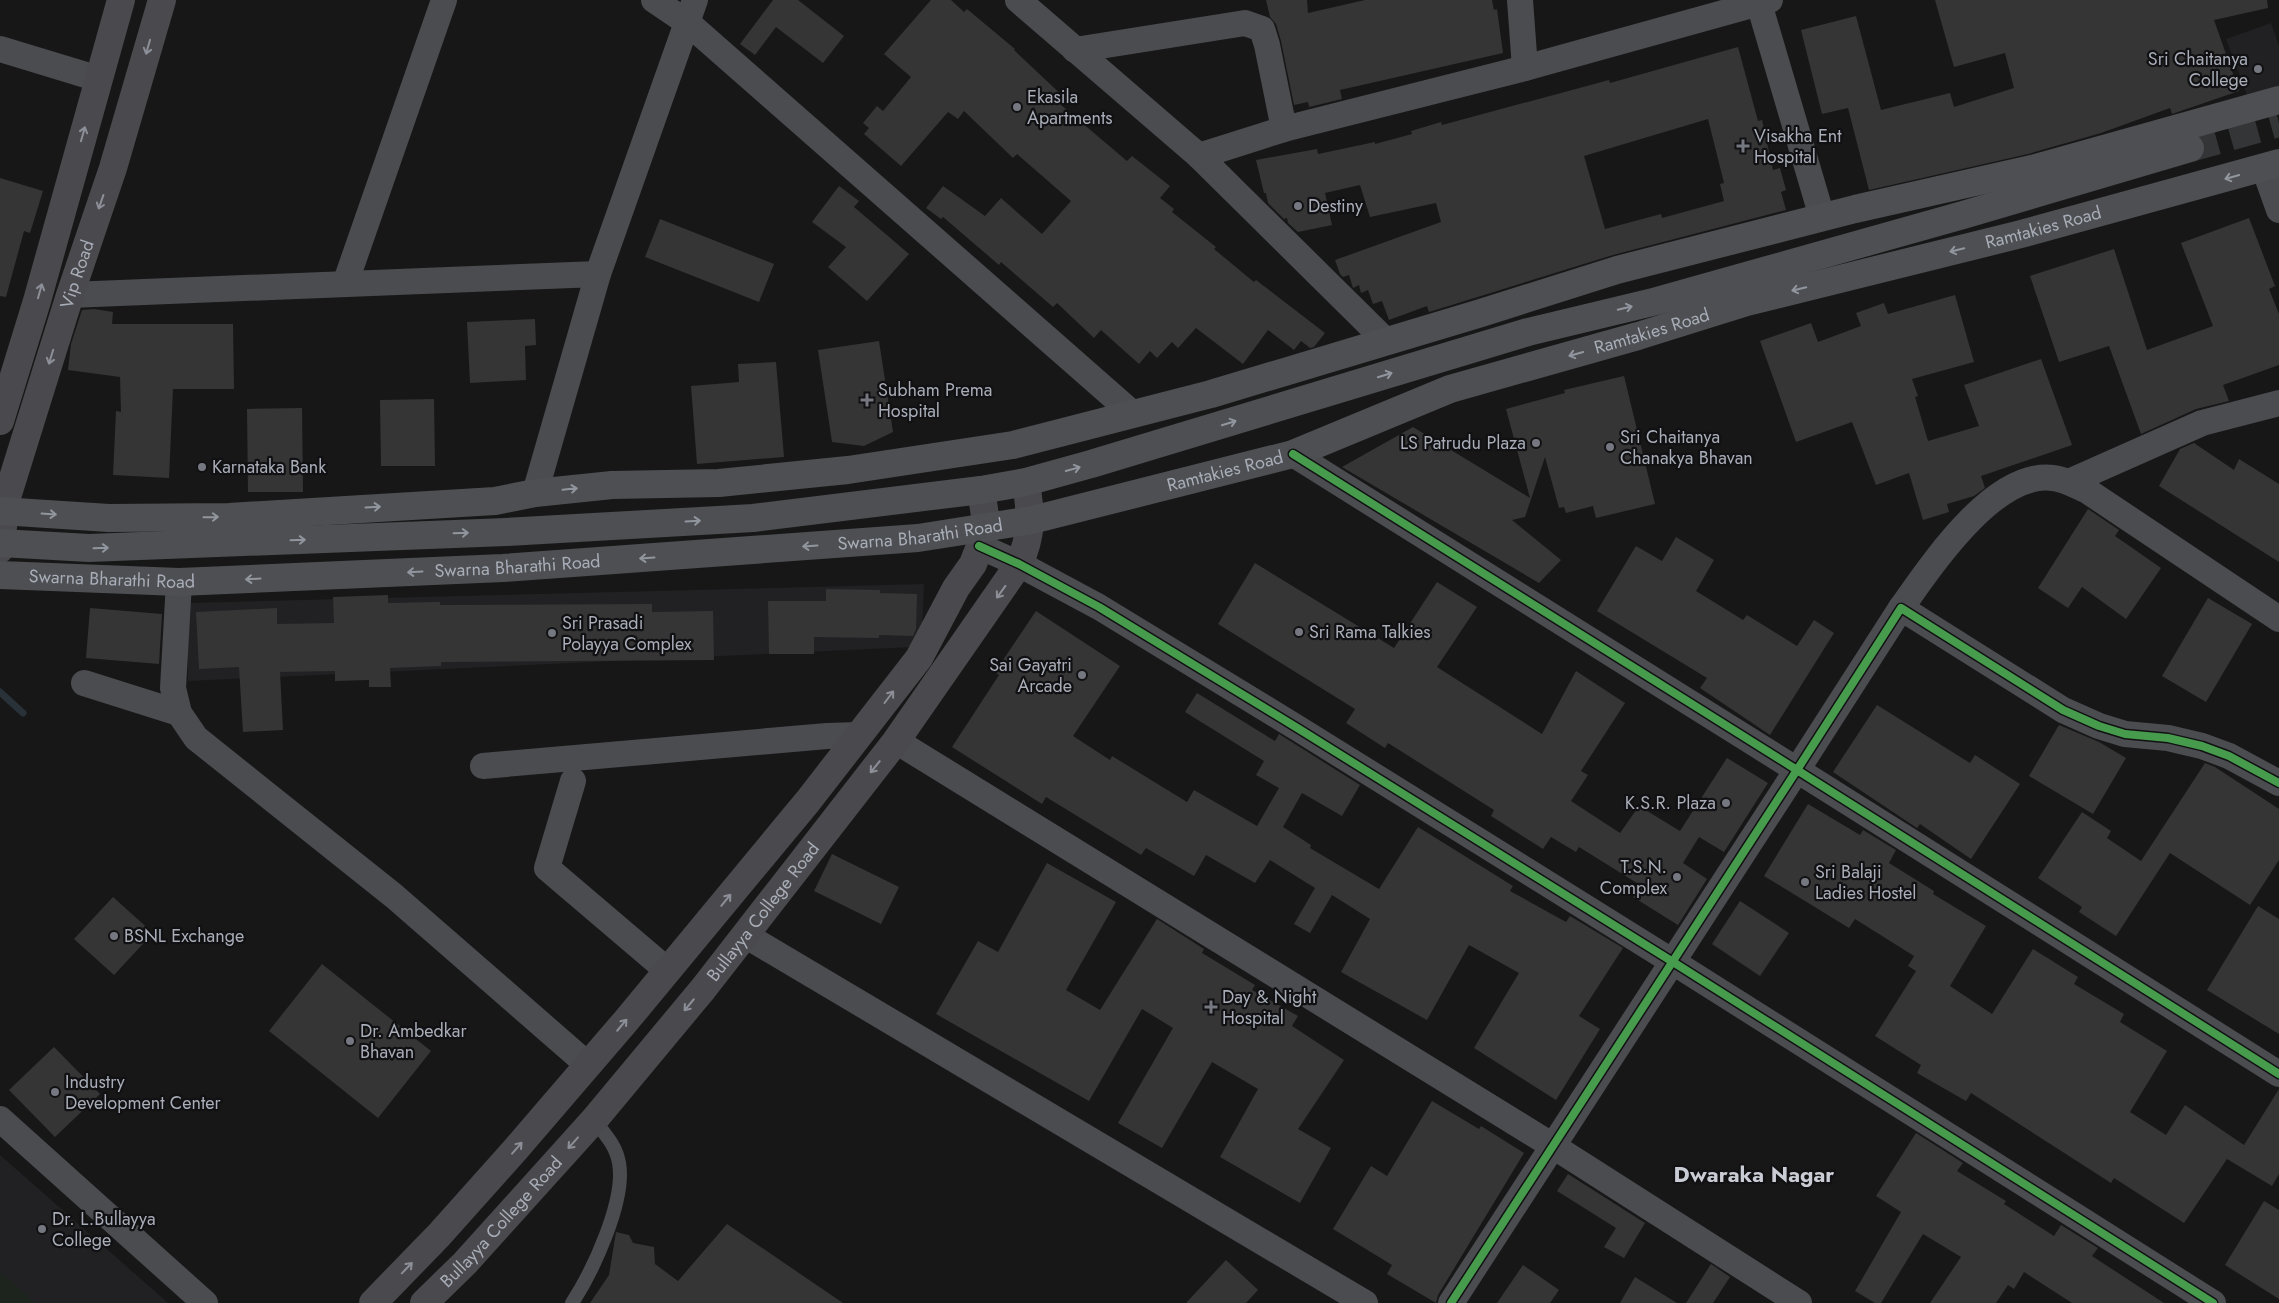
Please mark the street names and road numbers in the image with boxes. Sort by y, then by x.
street label: Ramtakies Road [1982,200,2104,255]
street label: Vip Road [54,236,101,312]
street label: Ramtakies Road [1591,301,1713,361]
street label: Ramtakies Road [1164,444,1286,498]
street label: Swarna Bharathi Road [837,512,1005,557]
street label: Swarna Bharathi Road [434,548,601,584]
street label: Swarna Bharathi Road [28,563,196,595]
street label: Bullayya College Road [700,837,826,987]
street label: Bullayya College Road [434,1150,568,1294]

